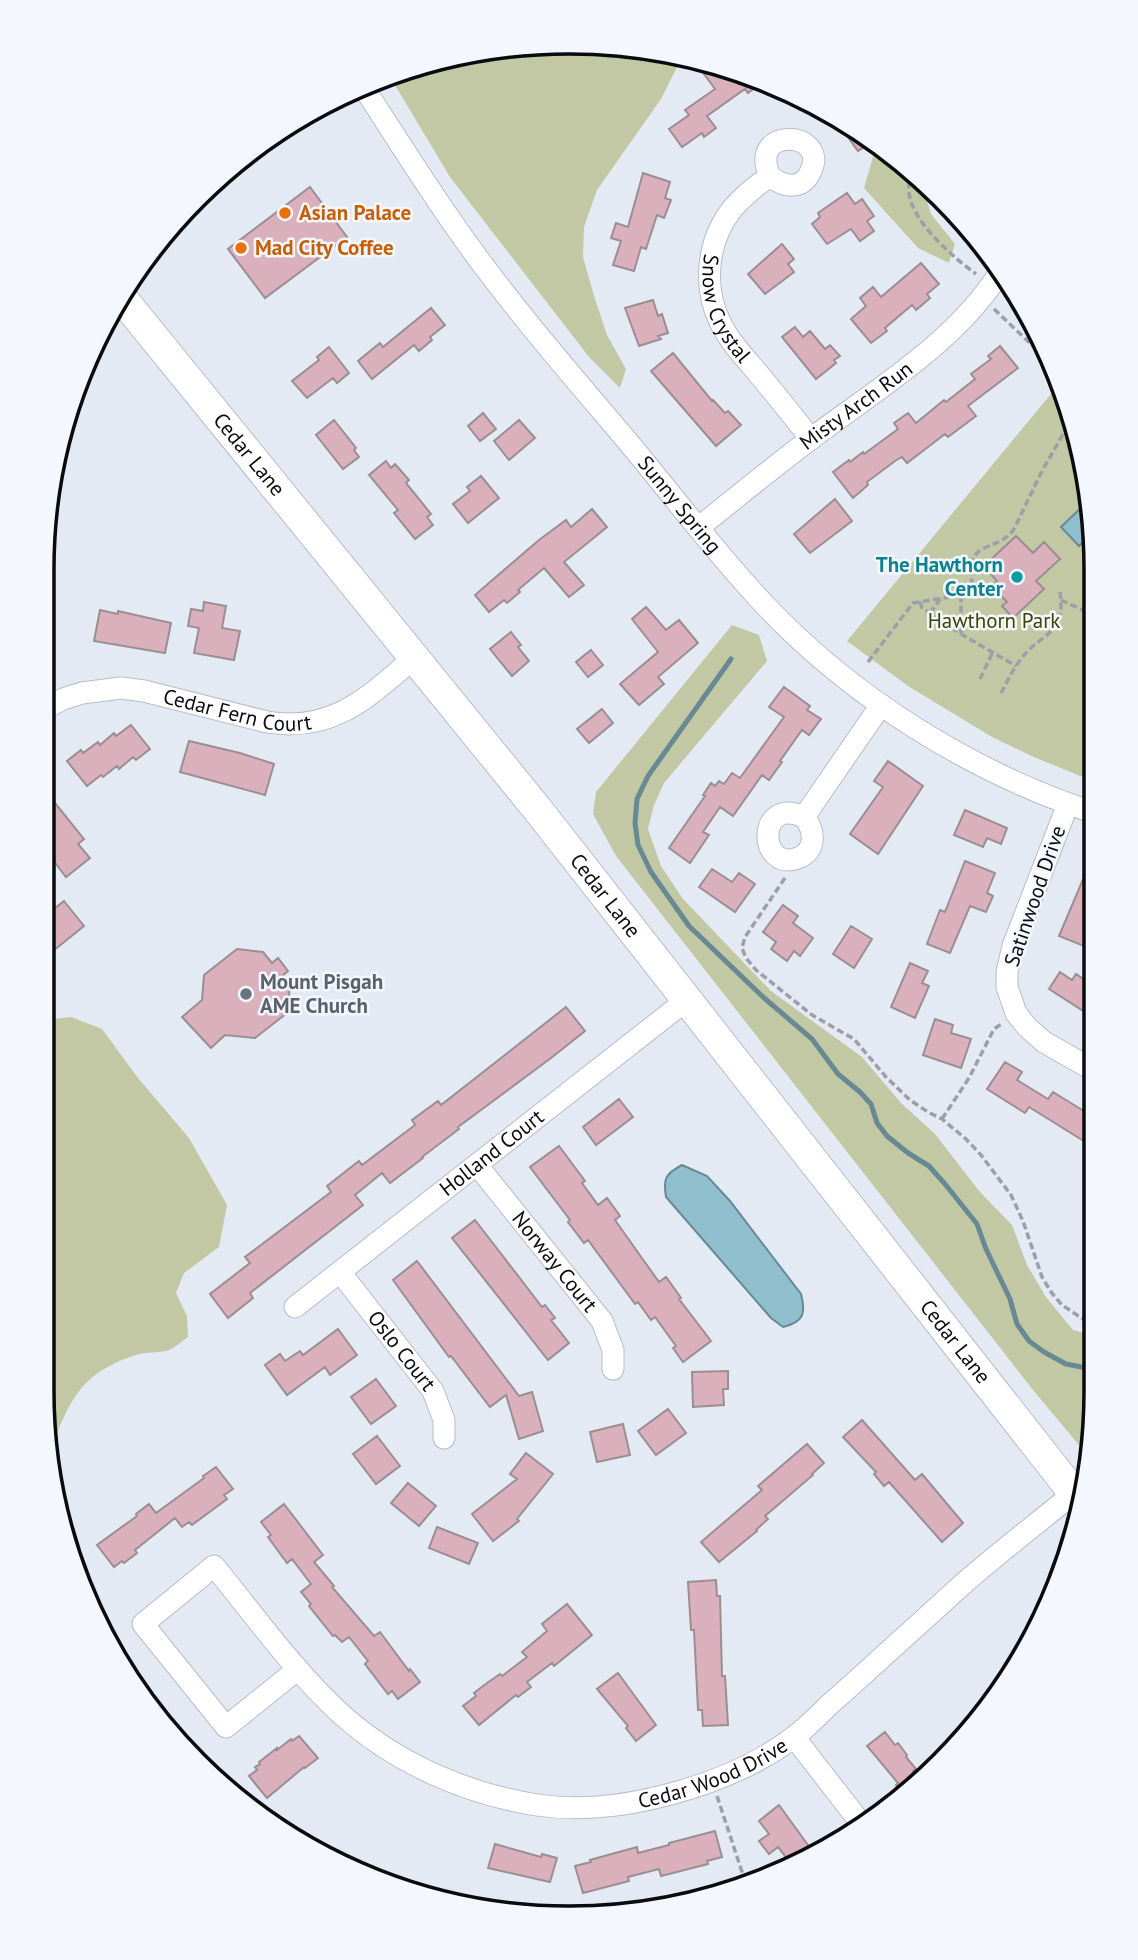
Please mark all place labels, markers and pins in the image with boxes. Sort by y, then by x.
place label: Asian Palace [299,199,411,226]
marker: Asian Palace [277,205,293,221]
place label: Mad City Coffee [255,234,394,261]
marker: Mad City Coffee [233,240,249,256]
place label: The Hawthorn Center [876,551,1004,602]
marker: The Hawthorn Center [1009,569,1025,585]
place label: Mount Pisgah AME Church [260,968,383,1019]
marker: Mount Pisgah AME Church [238,986,254,1002]

